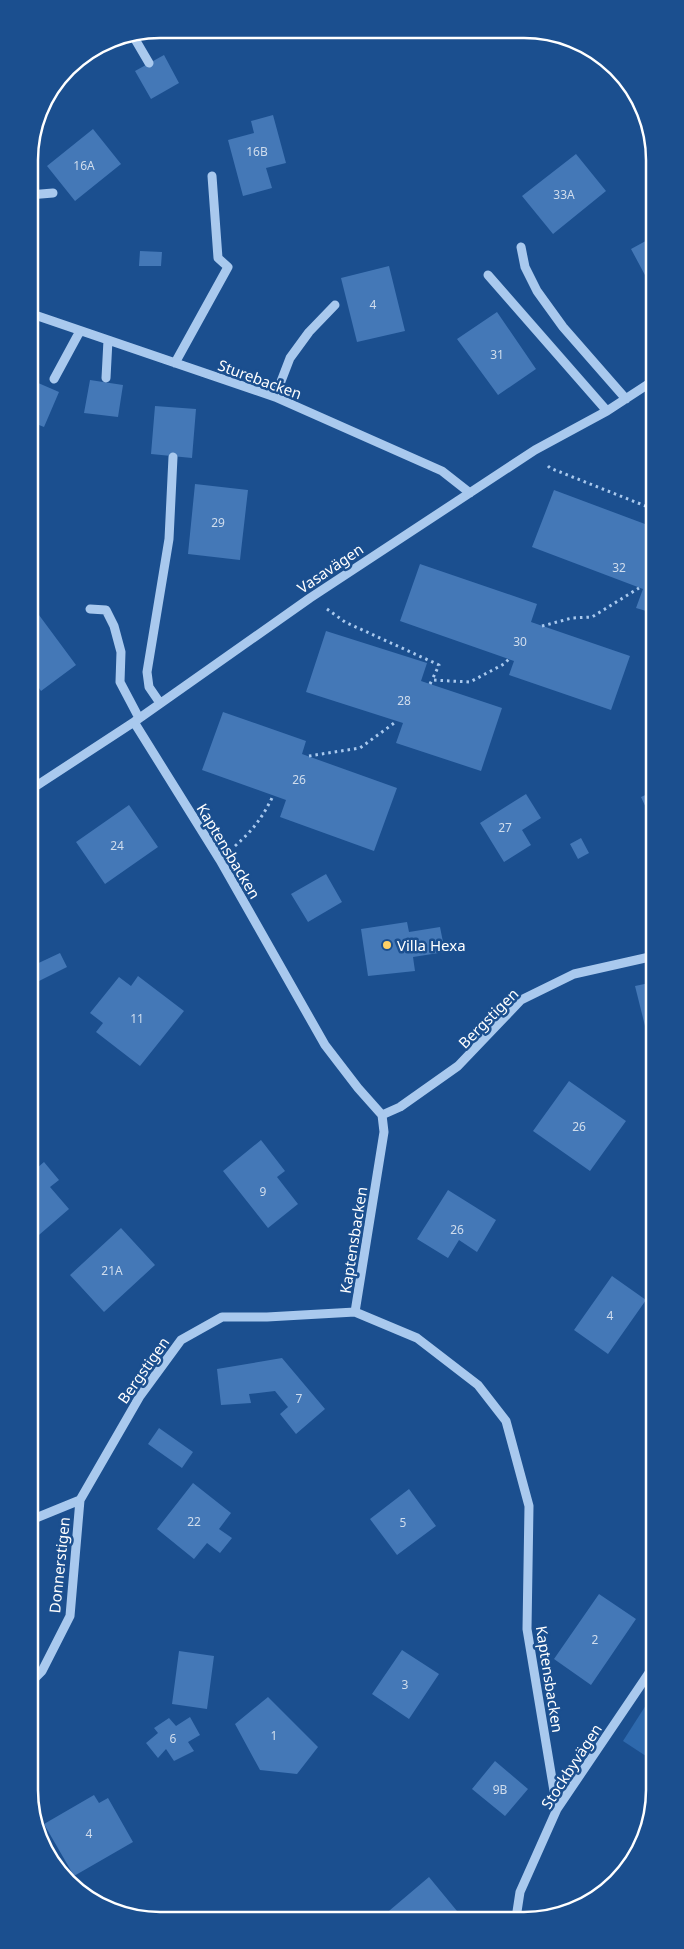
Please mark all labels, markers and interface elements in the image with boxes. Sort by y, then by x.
house number: 16B [246,143,268,160]
house number: 16A [73,157,95,174]
house number: 33A [553,186,575,203]
house number: 4 [370,296,377,313]
house number: 31 [490,346,504,363]
street label: Sturebacken [215,355,305,403]
house number: 29 [211,514,225,531]
street label: Vasavägen [293,539,367,597]
house number: 32 [612,559,626,576]
house number: 30 [513,633,527,650]
house number: 28 [397,692,411,709]
house number: 26 [292,771,306,788]
street label: Kaptensbacken [193,800,265,902]
house number: 27 [498,819,512,836]
house number: 24 [110,837,124,854]
place label: Villa Hexa [397,935,466,955]
marker: Villa Hexa [381,939,393,951]
street label: Bergstigen [454,984,522,1052]
house number: 11 [130,1010,144,1027]
house number: 26 [572,1118,586,1135]
house number: 9 [260,1183,267,1200]
street label: Kaptensbacken [335,1185,371,1295]
house number: 26 [450,1221,464,1238]
house number: 21A [101,1262,123,1279]
house number: 4 [607,1307,614,1324]
street label: Bergstigen [113,1333,173,1407]
house number: 7 [296,1390,303,1407]
house number: 22 [187,1513,201,1530]
house number: 5 [400,1514,407,1531]
street label: Donnerstigen [44,1516,74,1614]
street label: Kaptensbacken [532,1624,568,1734]
house number: 2 [592,1631,599,1648]
house number: 3 [402,1676,409,1693]
street label: Stockbyvägen [536,1720,606,1812]
house number: 1 [271,1727,277,1744]
house number: 6 [170,1730,177,1747]
house number: 9B [493,1781,508,1798]
house number: 4 [86,1825,93,1842]

